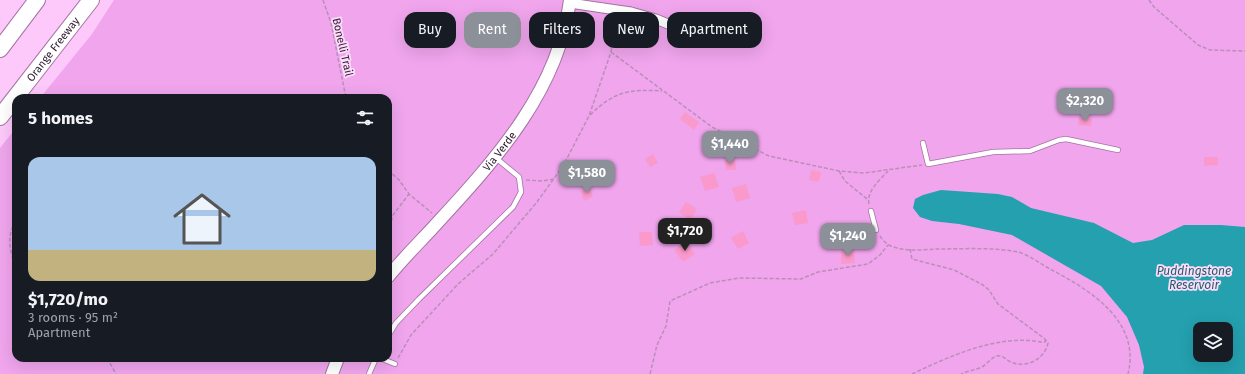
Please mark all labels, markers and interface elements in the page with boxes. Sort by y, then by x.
chip: Buy [404,12,456,48]
chip: Rent [464,12,521,48]
chip: Filters [529,12,595,48]
chip: New [603,12,659,48]
chip: Apartment [667,12,762,48]
street label: Orange Freeway [24,14,83,84]
street label: Bonelli Trail [329,17,356,78]
pin: $2,320 [1052,88,1118,122]
text: $2,320 [1066,93,1104,108]
icon: filters [354,107,376,129]
text: 5 homes [28,108,93,129]
street label: Via Verde [480,129,519,174]
pin: $1,440 [697,131,763,165]
text: $1,440 [711,136,749,151]
pin: $1,580 [554,160,620,194]
text: $1,580 [568,165,606,180]
icon: home [166,183,238,255]
pin: $1,720 [652,218,718,252]
text: $1,720 [667,223,703,238]
pin: $1,240 [815,223,881,257]
text: $1,240 [829,228,867,243]
water label: Puddingstone Reservoir [1157,264,1231,292]
text: $1,720/mo [28,289,108,310]
text: 3 rooms · 95 m² [28,310,118,325]
map controls [1193,322,1233,362]
button: layers [1193,322,1233,362]
text: Apartment [28,325,90,340]

